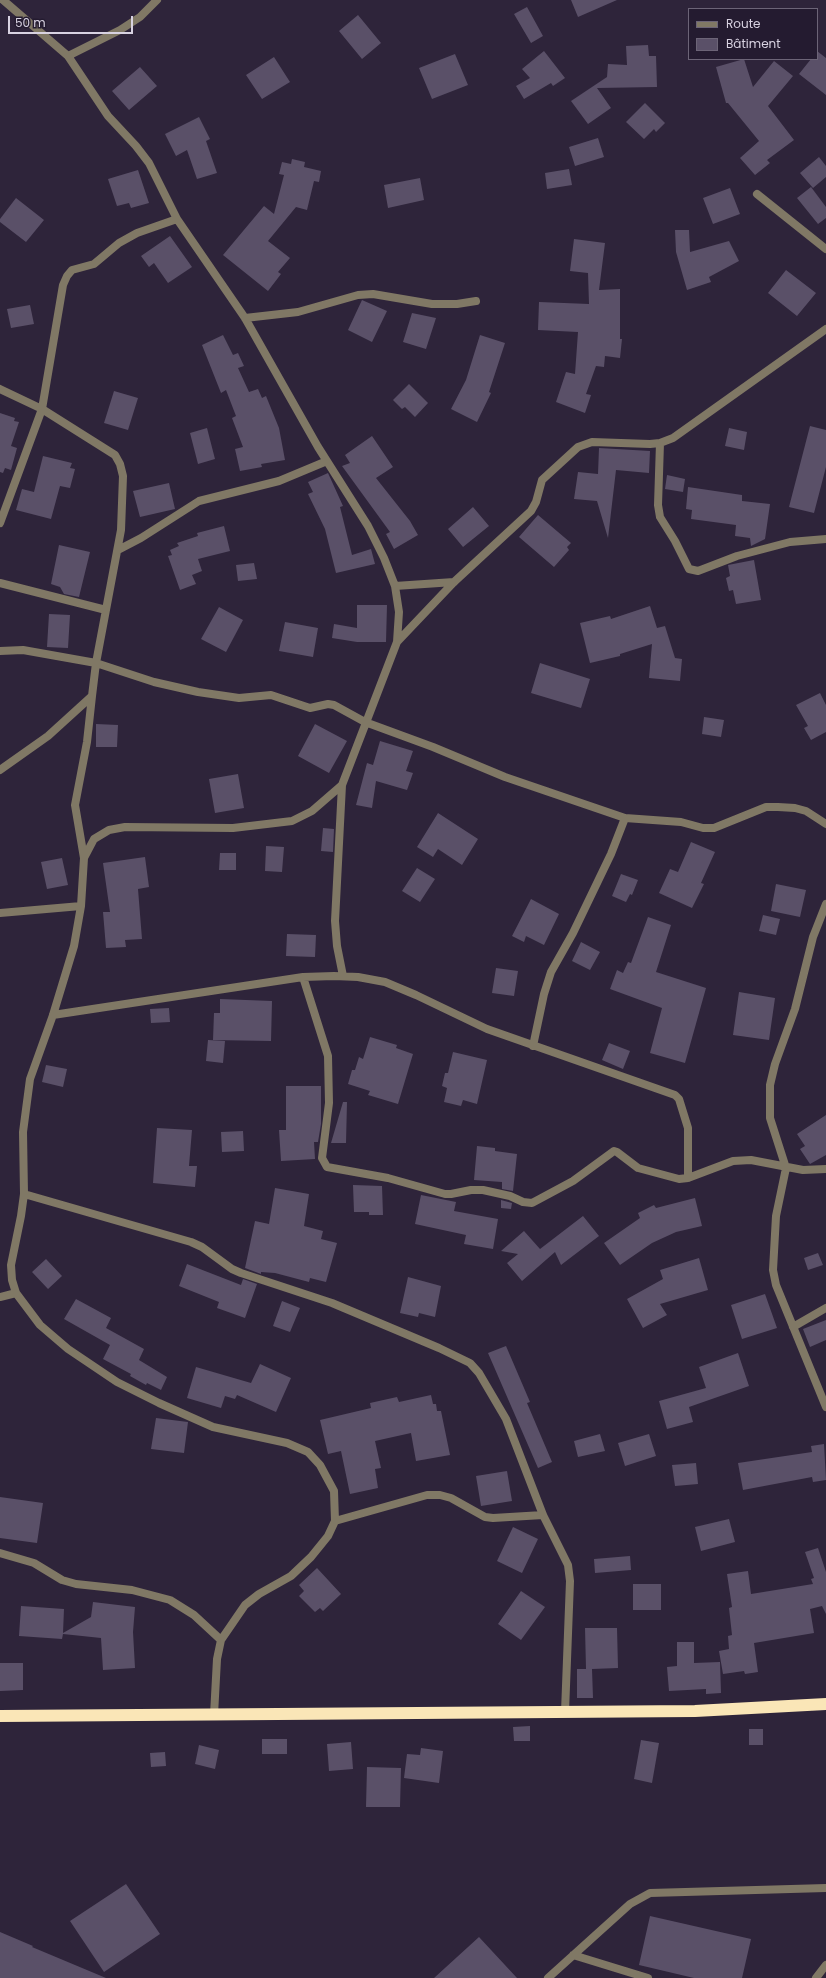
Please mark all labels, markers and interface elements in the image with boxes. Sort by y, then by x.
scale bar [10,8,135,34]
legend [688,8,818,60]
text: 50 m [15,14,46,31]
text: Route [726,15,760,32]
text: Bâtiment [726,35,781,52]

